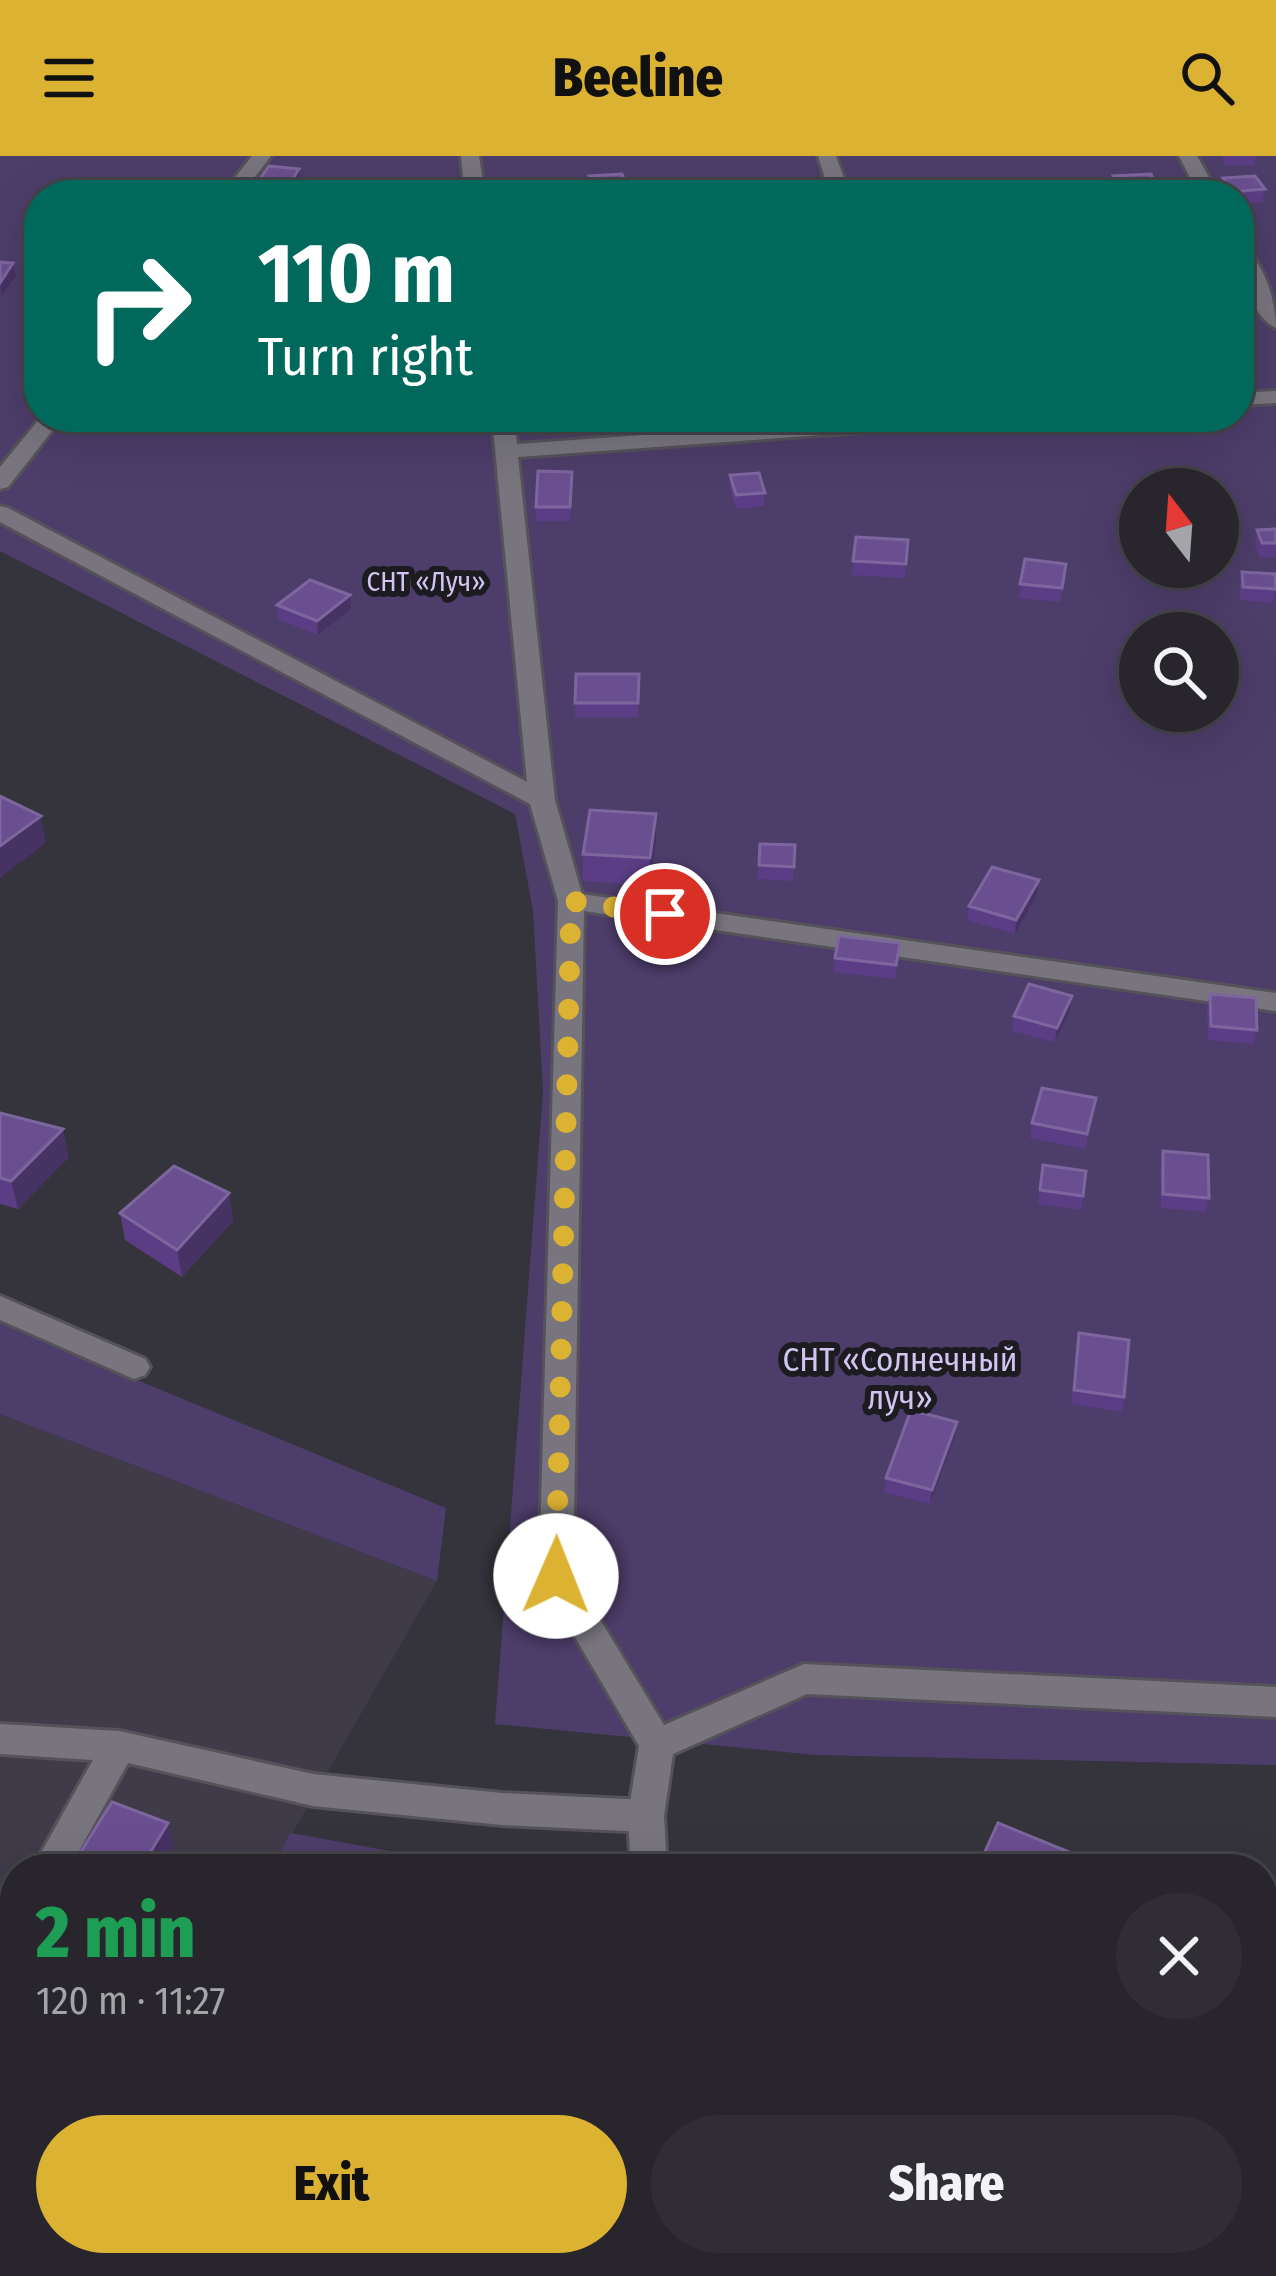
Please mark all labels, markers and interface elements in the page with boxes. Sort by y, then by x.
icon: menu [36,45,102,111]
icon: search [1174,45,1240,111]
text: Beeline [553,46,723,110]
text: 110 m [258,223,455,324]
icon: right [60,228,216,384]
text: Turn right [258,325,473,389]
north arrow [1119,468,1239,588]
map controls [1119,468,1239,732]
park label: СНТ «Луч» [366,566,486,598]
button: search [1119,612,1239,732]
pin [614,863,716,965]
icon: arrive [632,881,698,947]
park label: СНТ «Солнечный луч» [782,1340,1018,1418]
position arrow [493,1513,619,1639]
text: 2 min [36,1890,195,1976]
button: close [1116,1893,1242,2019]
text: 120 m · 11:27 [36,1978,225,2024]
button: Exit [36,2115,627,2253]
button: Share [651,2115,1242,2253]

